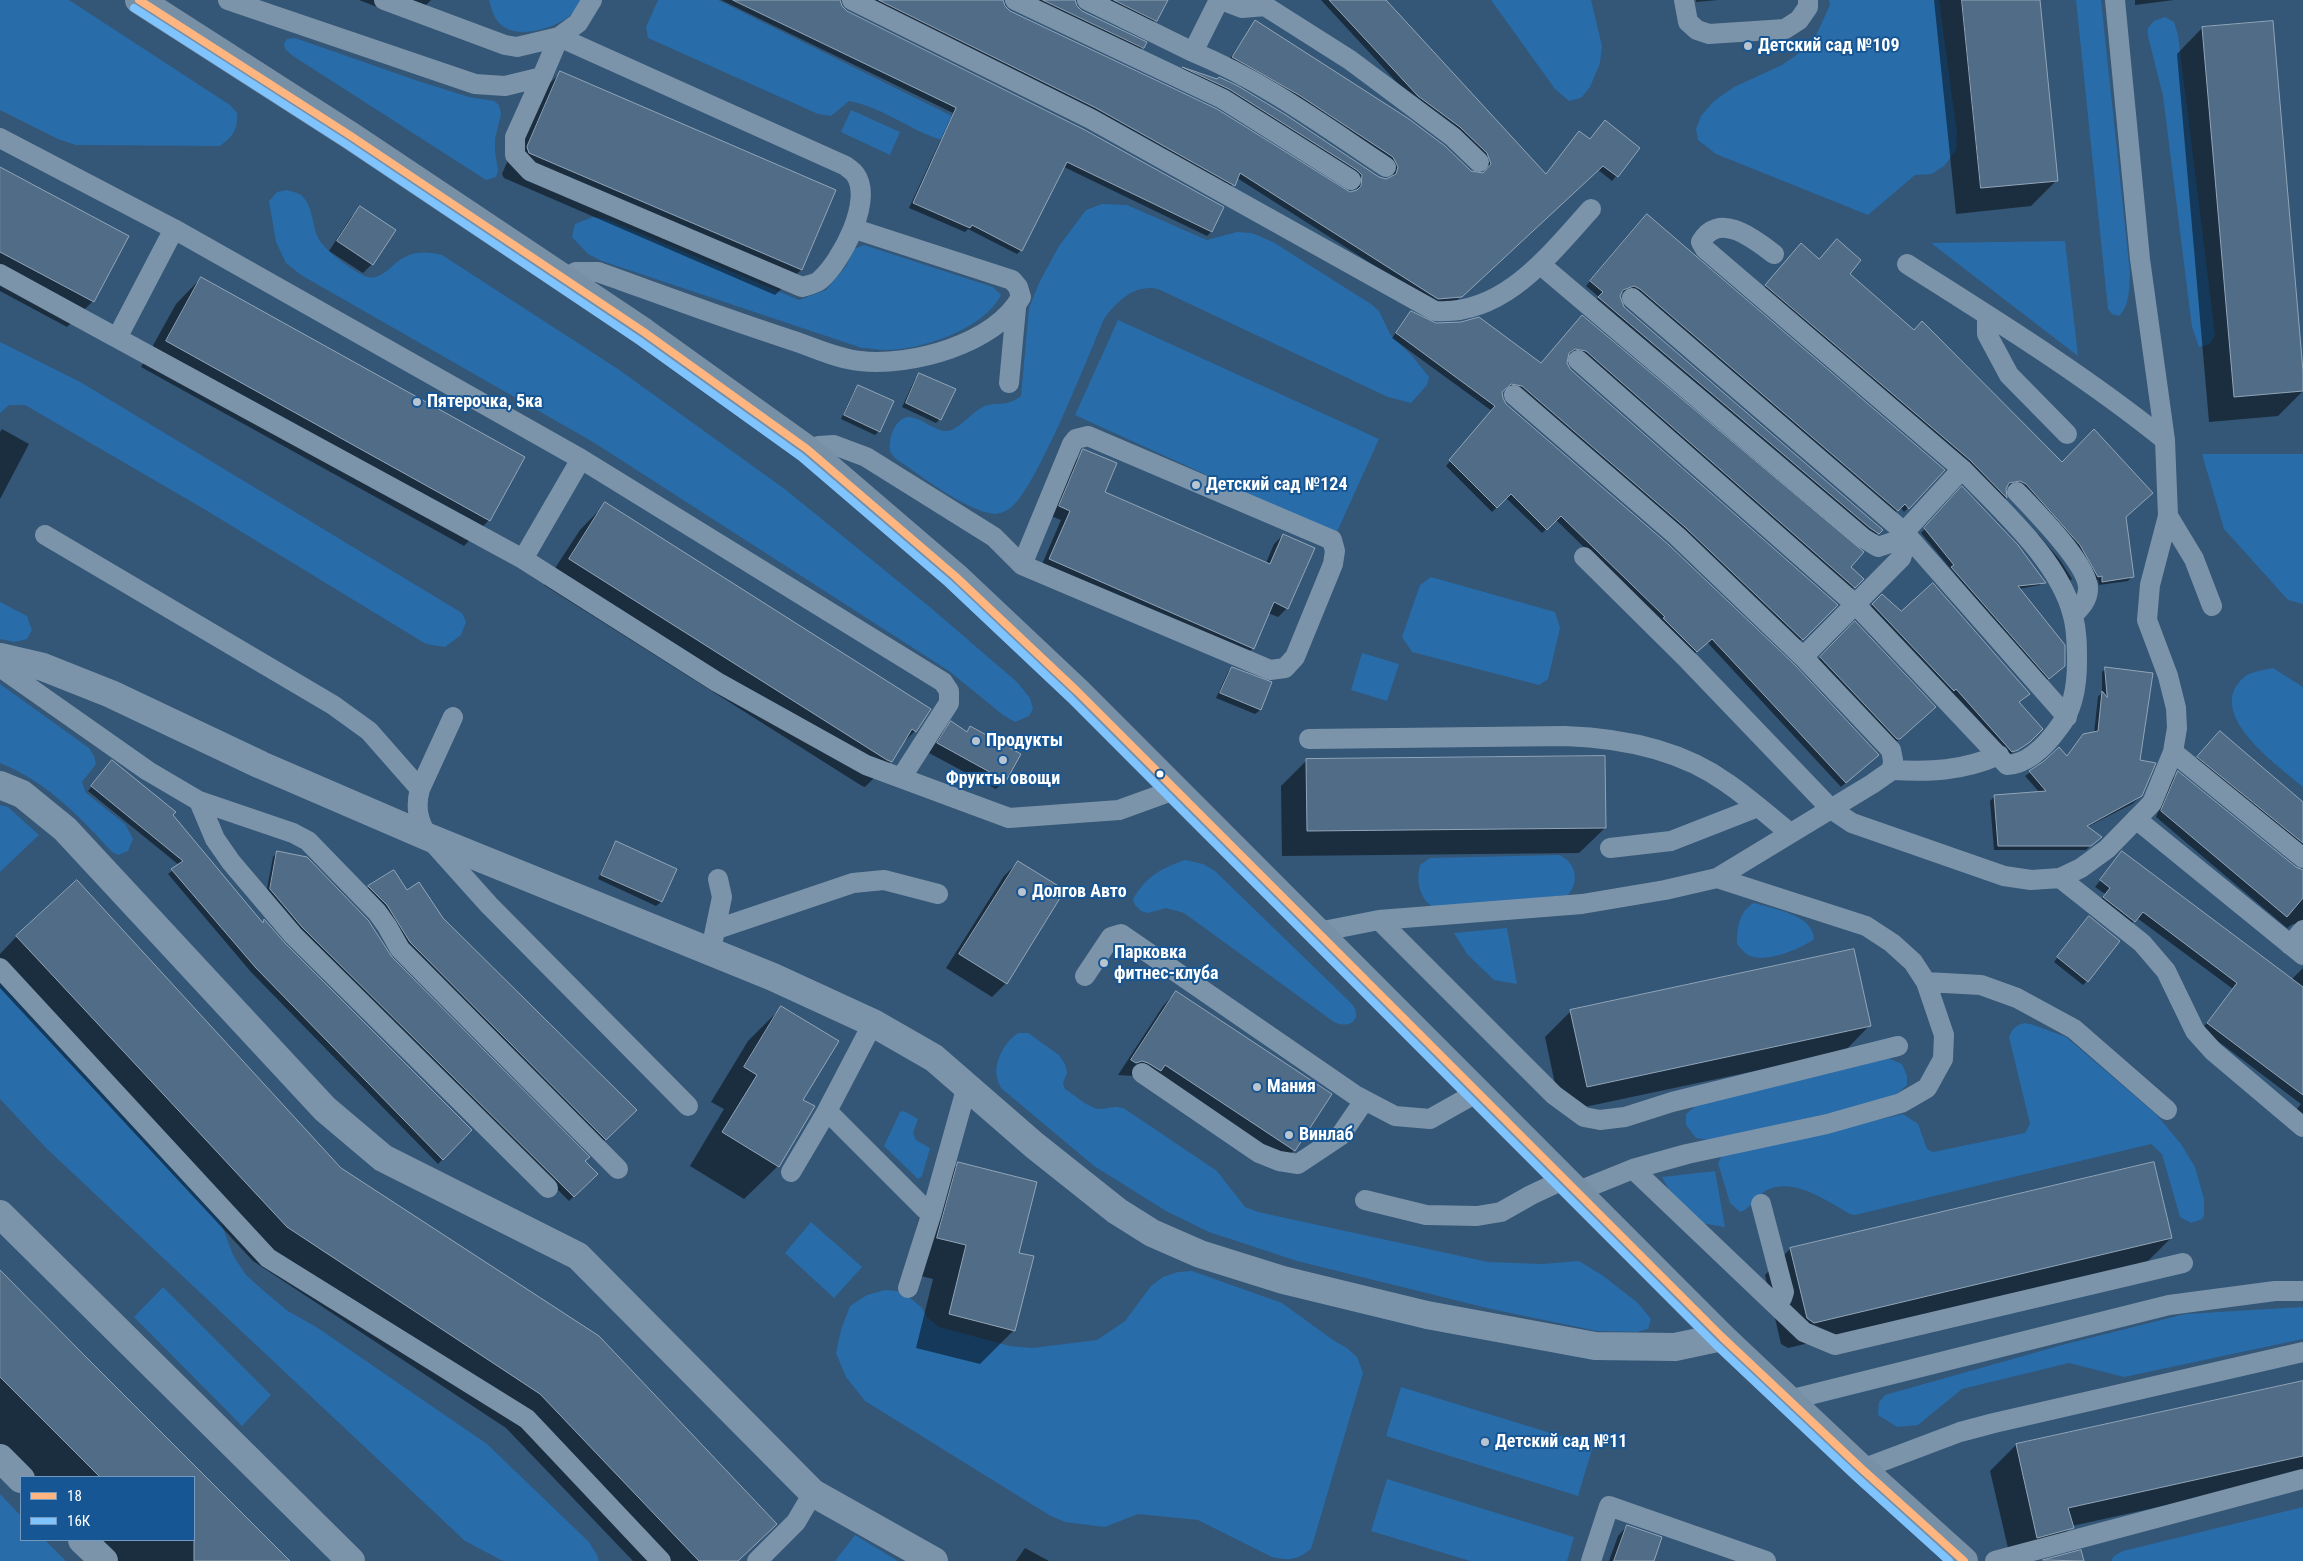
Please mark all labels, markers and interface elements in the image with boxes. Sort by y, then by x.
place label: Детский сад №109 [1758,35,1899,57]
marker: Детский сад №109 [1742,40,1754,52]
place label: Пятерочка, 5ка [427,391,543,413]
marker: Пятерочка, 5ка [411,396,423,408]
place label: Детский сад №124 [1206,474,1347,496]
marker: Детский сад №124 [1190,479,1202,491]
place label: Продукты [986,730,1063,752]
marker: Продукты [970,735,982,747]
marker: Фрукты овощи [997,754,1009,766]
place label: Фрукты овощи [946,768,1060,790]
unlabelled marker [1155,769,1165,779]
place label: Долгов Авто [1032,881,1127,903]
marker: Долгов Авто [1016,886,1028,898]
place label: Парковка фитнес-клуба [1114,942,1219,984]
marker: Парковка фитнес-клуба [1098,957,1110,969]
place label: Мания [1267,1076,1316,1098]
marker: Мания [1251,1081,1263,1093]
place label: Винлаб [1299,1124,1354,1146]
marker: Винлаб [1283,1129,1295,1141]
place label: Детский сад №11 [1495,1431,1627,1453]
marker: Детский сад №11 [1479,1436,1491,1448]
legend [20,1476,195,1541]
text: 18 [67,1487,82,1505]
text: 16К [67,1512,90,1530]

